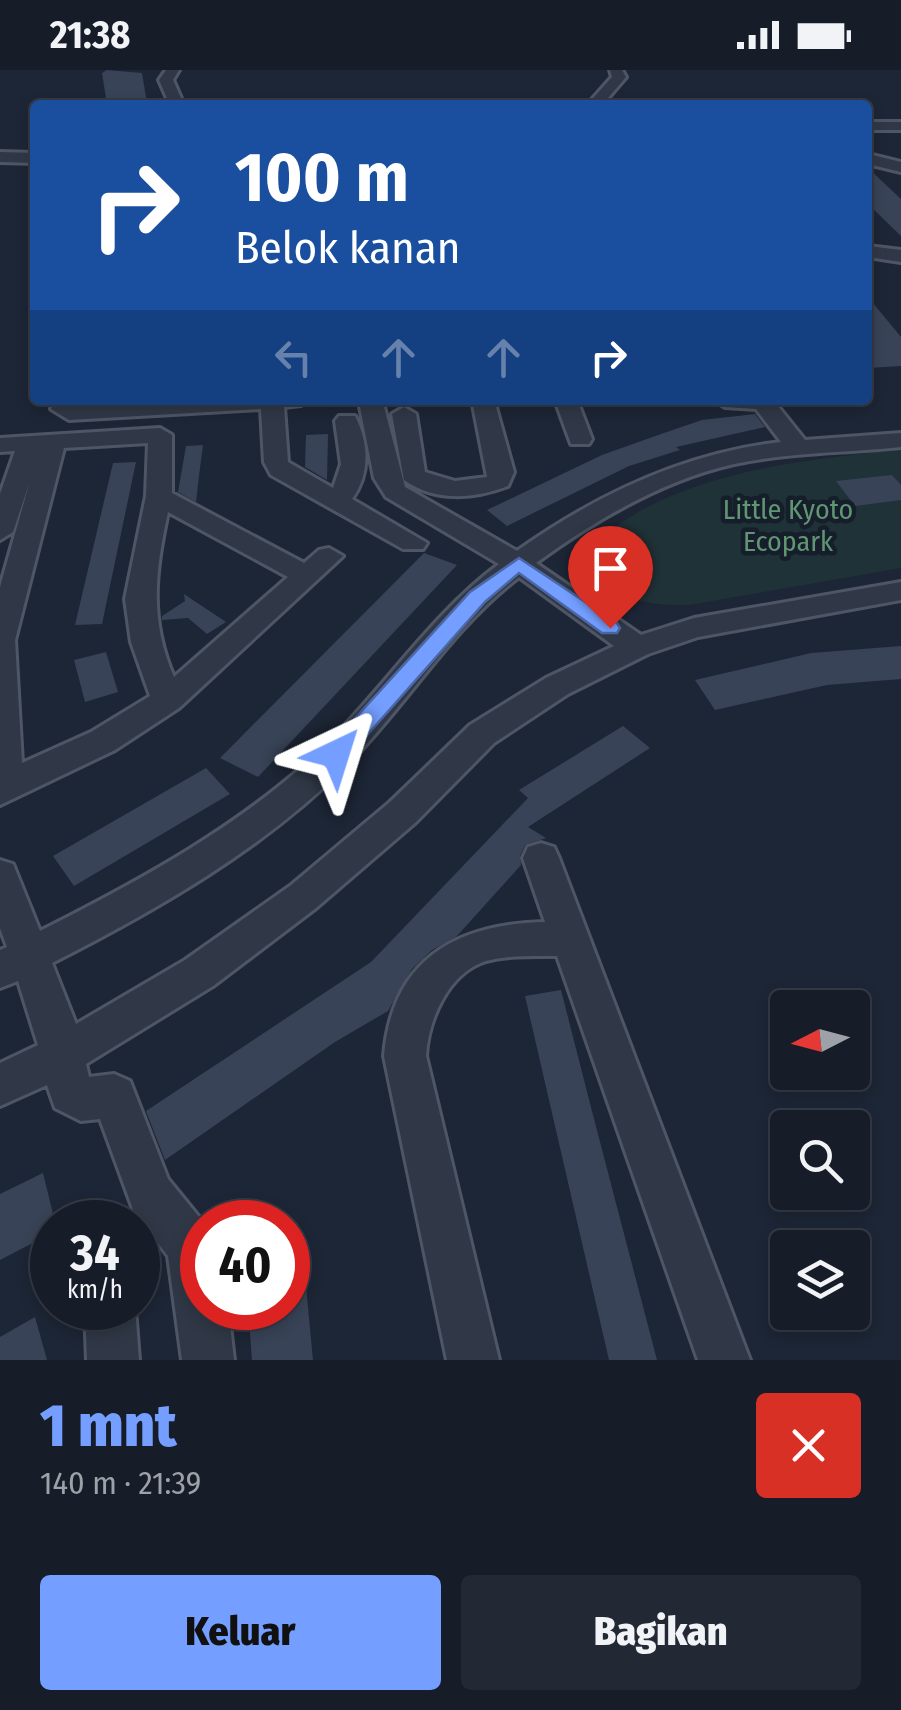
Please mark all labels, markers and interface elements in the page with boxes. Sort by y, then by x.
text: 21:38 [50,12,130,58]
text: 100 m [235,136,409,220]
icon: right [70,140,200,270]
text: Belok kanan [235,221,461,275]
icon: left [266,330,321,385]
icon: ahead [371,330,426,385]
icon: ahead [476,330,531,385]
icon: right [581,330,636,385]
park label: Little Kyoto Ecopark [723,493,853,558]
pin [568,526,653,629]
icon: arrive [583,541,638,596]
position arrow [284,702,388,806]
north arrow [770,990,870,1090]
map controls [770,990,870,1330]
button: search [770,1110,870,1210]
speed limit sign: 40 [180,1200,310,1330]
text: 34 [70,1223,120,1283]
button: layers [770,1230,870,1330]
text: km/h [67,1275,123,1305]
text: 1 mnt [40,1390,177,1462]
button: close [756,1393,861,1498]
text: 140 m · 21:39 [40,1464,201,1502]
button: Keluar [40,1575,441,1690]
button: Bagikan [461,1575,861,1690]

